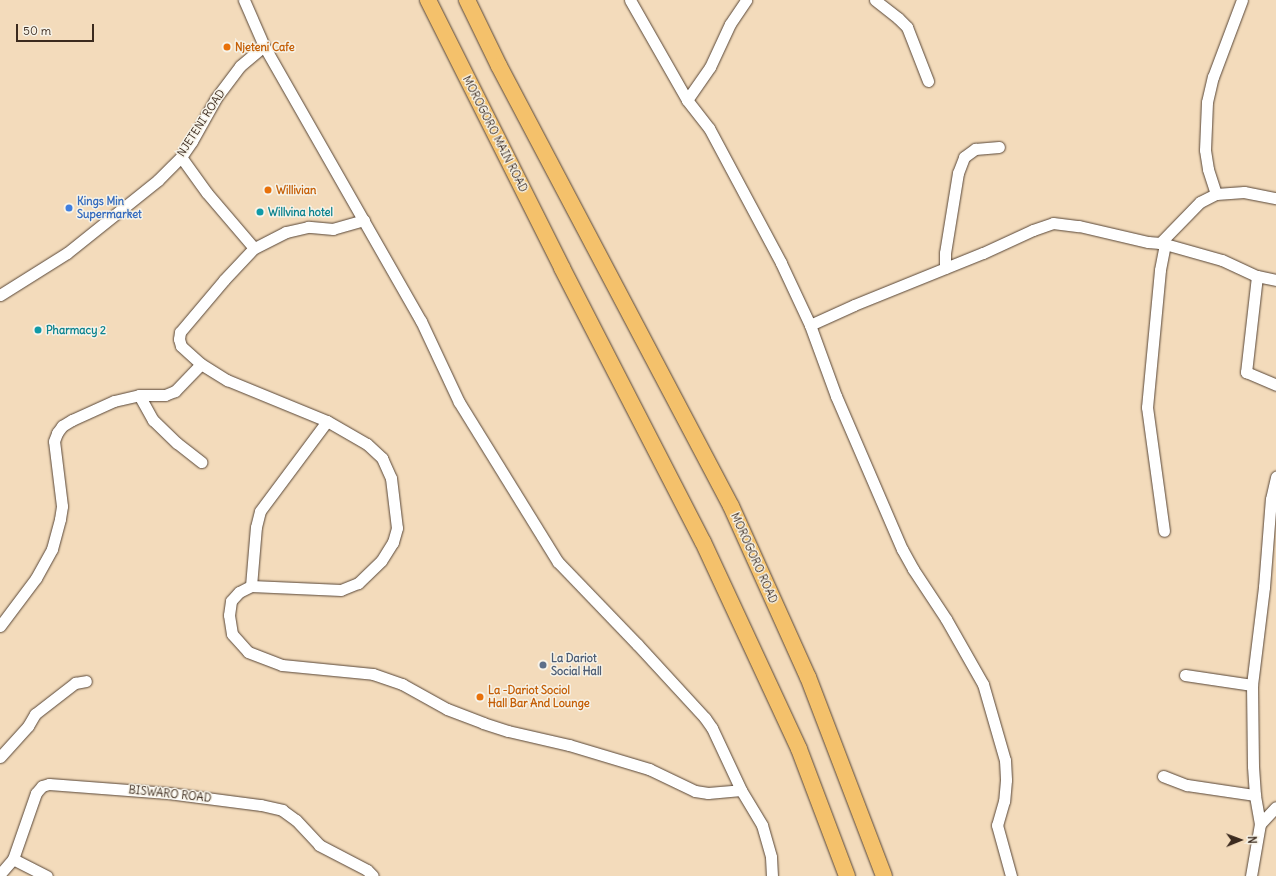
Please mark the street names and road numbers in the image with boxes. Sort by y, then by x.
street label: MOROGORO MAIN ROAD [460,74,530,194]
street label: NJETENI ROAD [174,87,228,159]
street label: MOROGORO ROAD [728,511,780,605]
street label: BISWARO ROAD [128,783,212,805]

